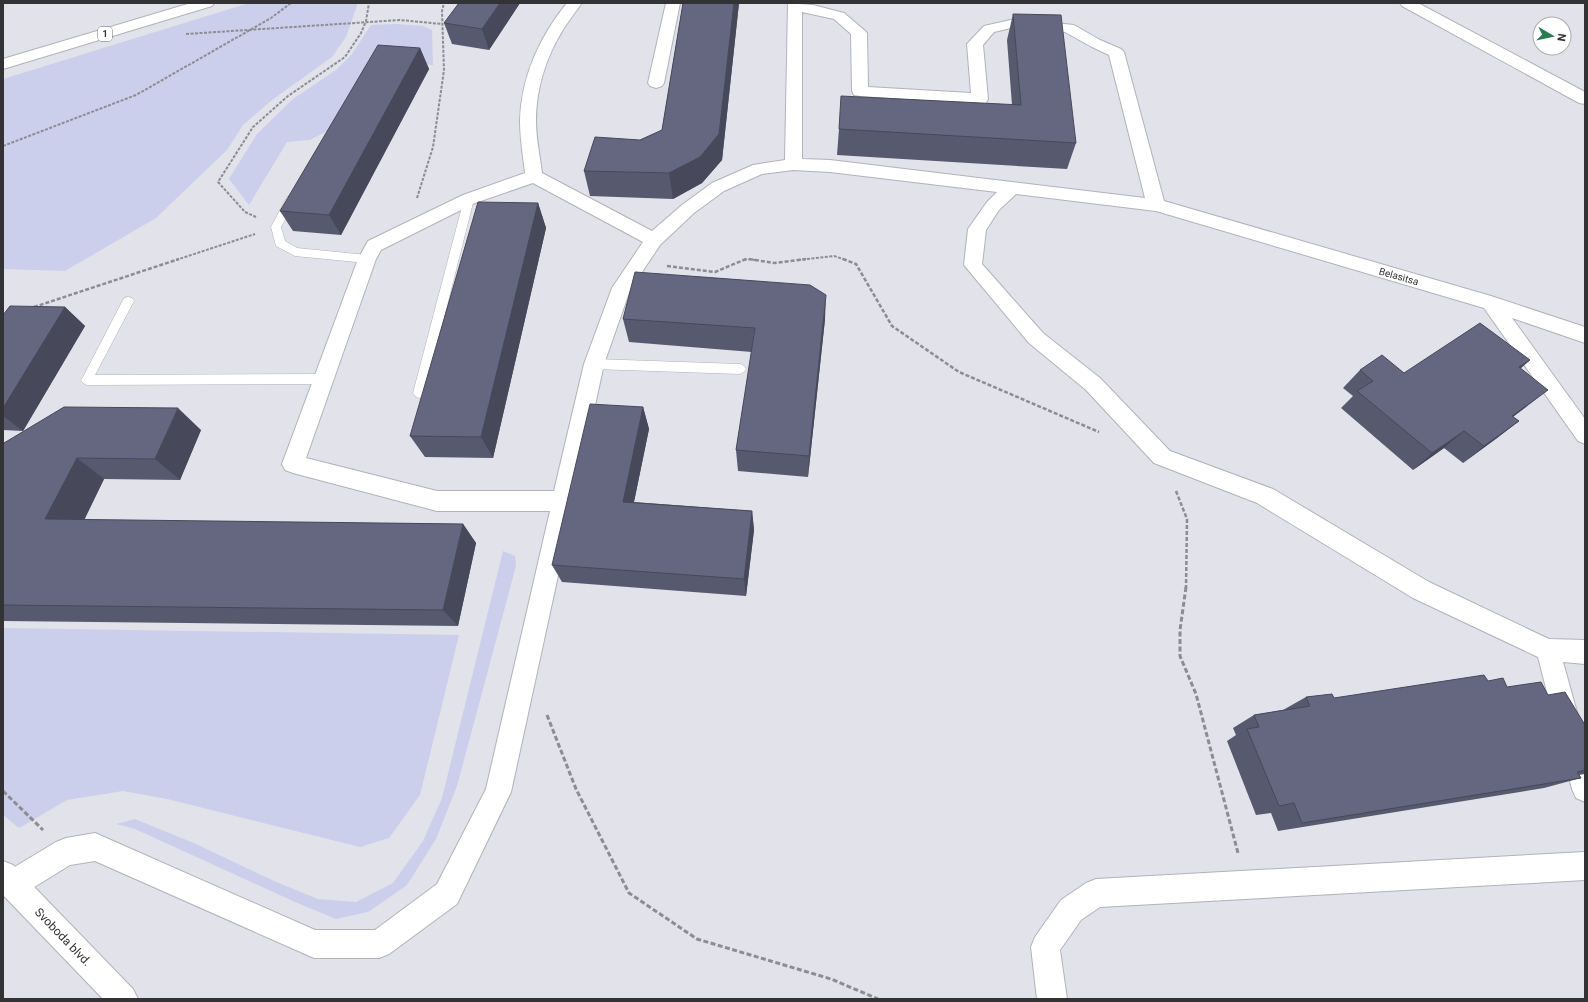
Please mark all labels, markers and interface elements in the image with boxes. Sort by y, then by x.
north arrow [1532,16,1572,56]
road number: 1 [98,27,112,41]
text: N [1554,33,1568,43]
street label: Belasitsa [1378,266,1420,287]
street label: Svoboda blvd. [32,905,94,969]

